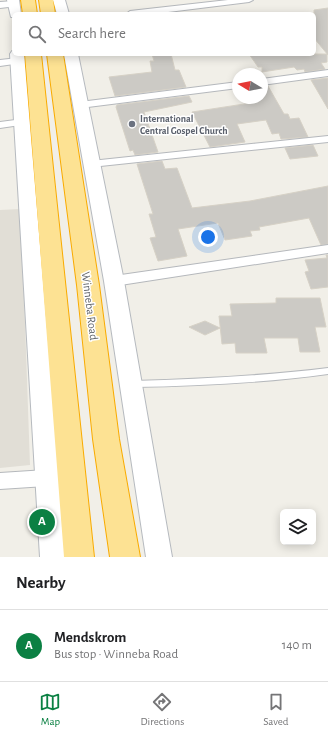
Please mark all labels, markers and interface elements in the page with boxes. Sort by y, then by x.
search box [12,12,316,56]
icon: search [26,23,48,45]
text: Search here [58,26,126,41]
north arrow [232,68,268,104]
place label: International Central Gospel Church [140,114,228,136]
marker: International Central Gospel Church [127,119,137,129]
your location [198,227,218,247]
street label: Winneba Road [80,271,100,341]
pin: A [29,507,55,537]
map controls [280,509,316,545]
button: layers [280,509,316,545]
text: Nearby [16,574,66,591]
text: Mendskrom [54,630,126,645]
text: A [25,639,33,652]
text: 140 m [282,639,312,652]
text: Bus stop · Winneba Road [54,648,178,661]
tab: Map [39,691,61,728]
tab: Directions [140,691,184,728]
tab: Saved [263,691,288,728]

